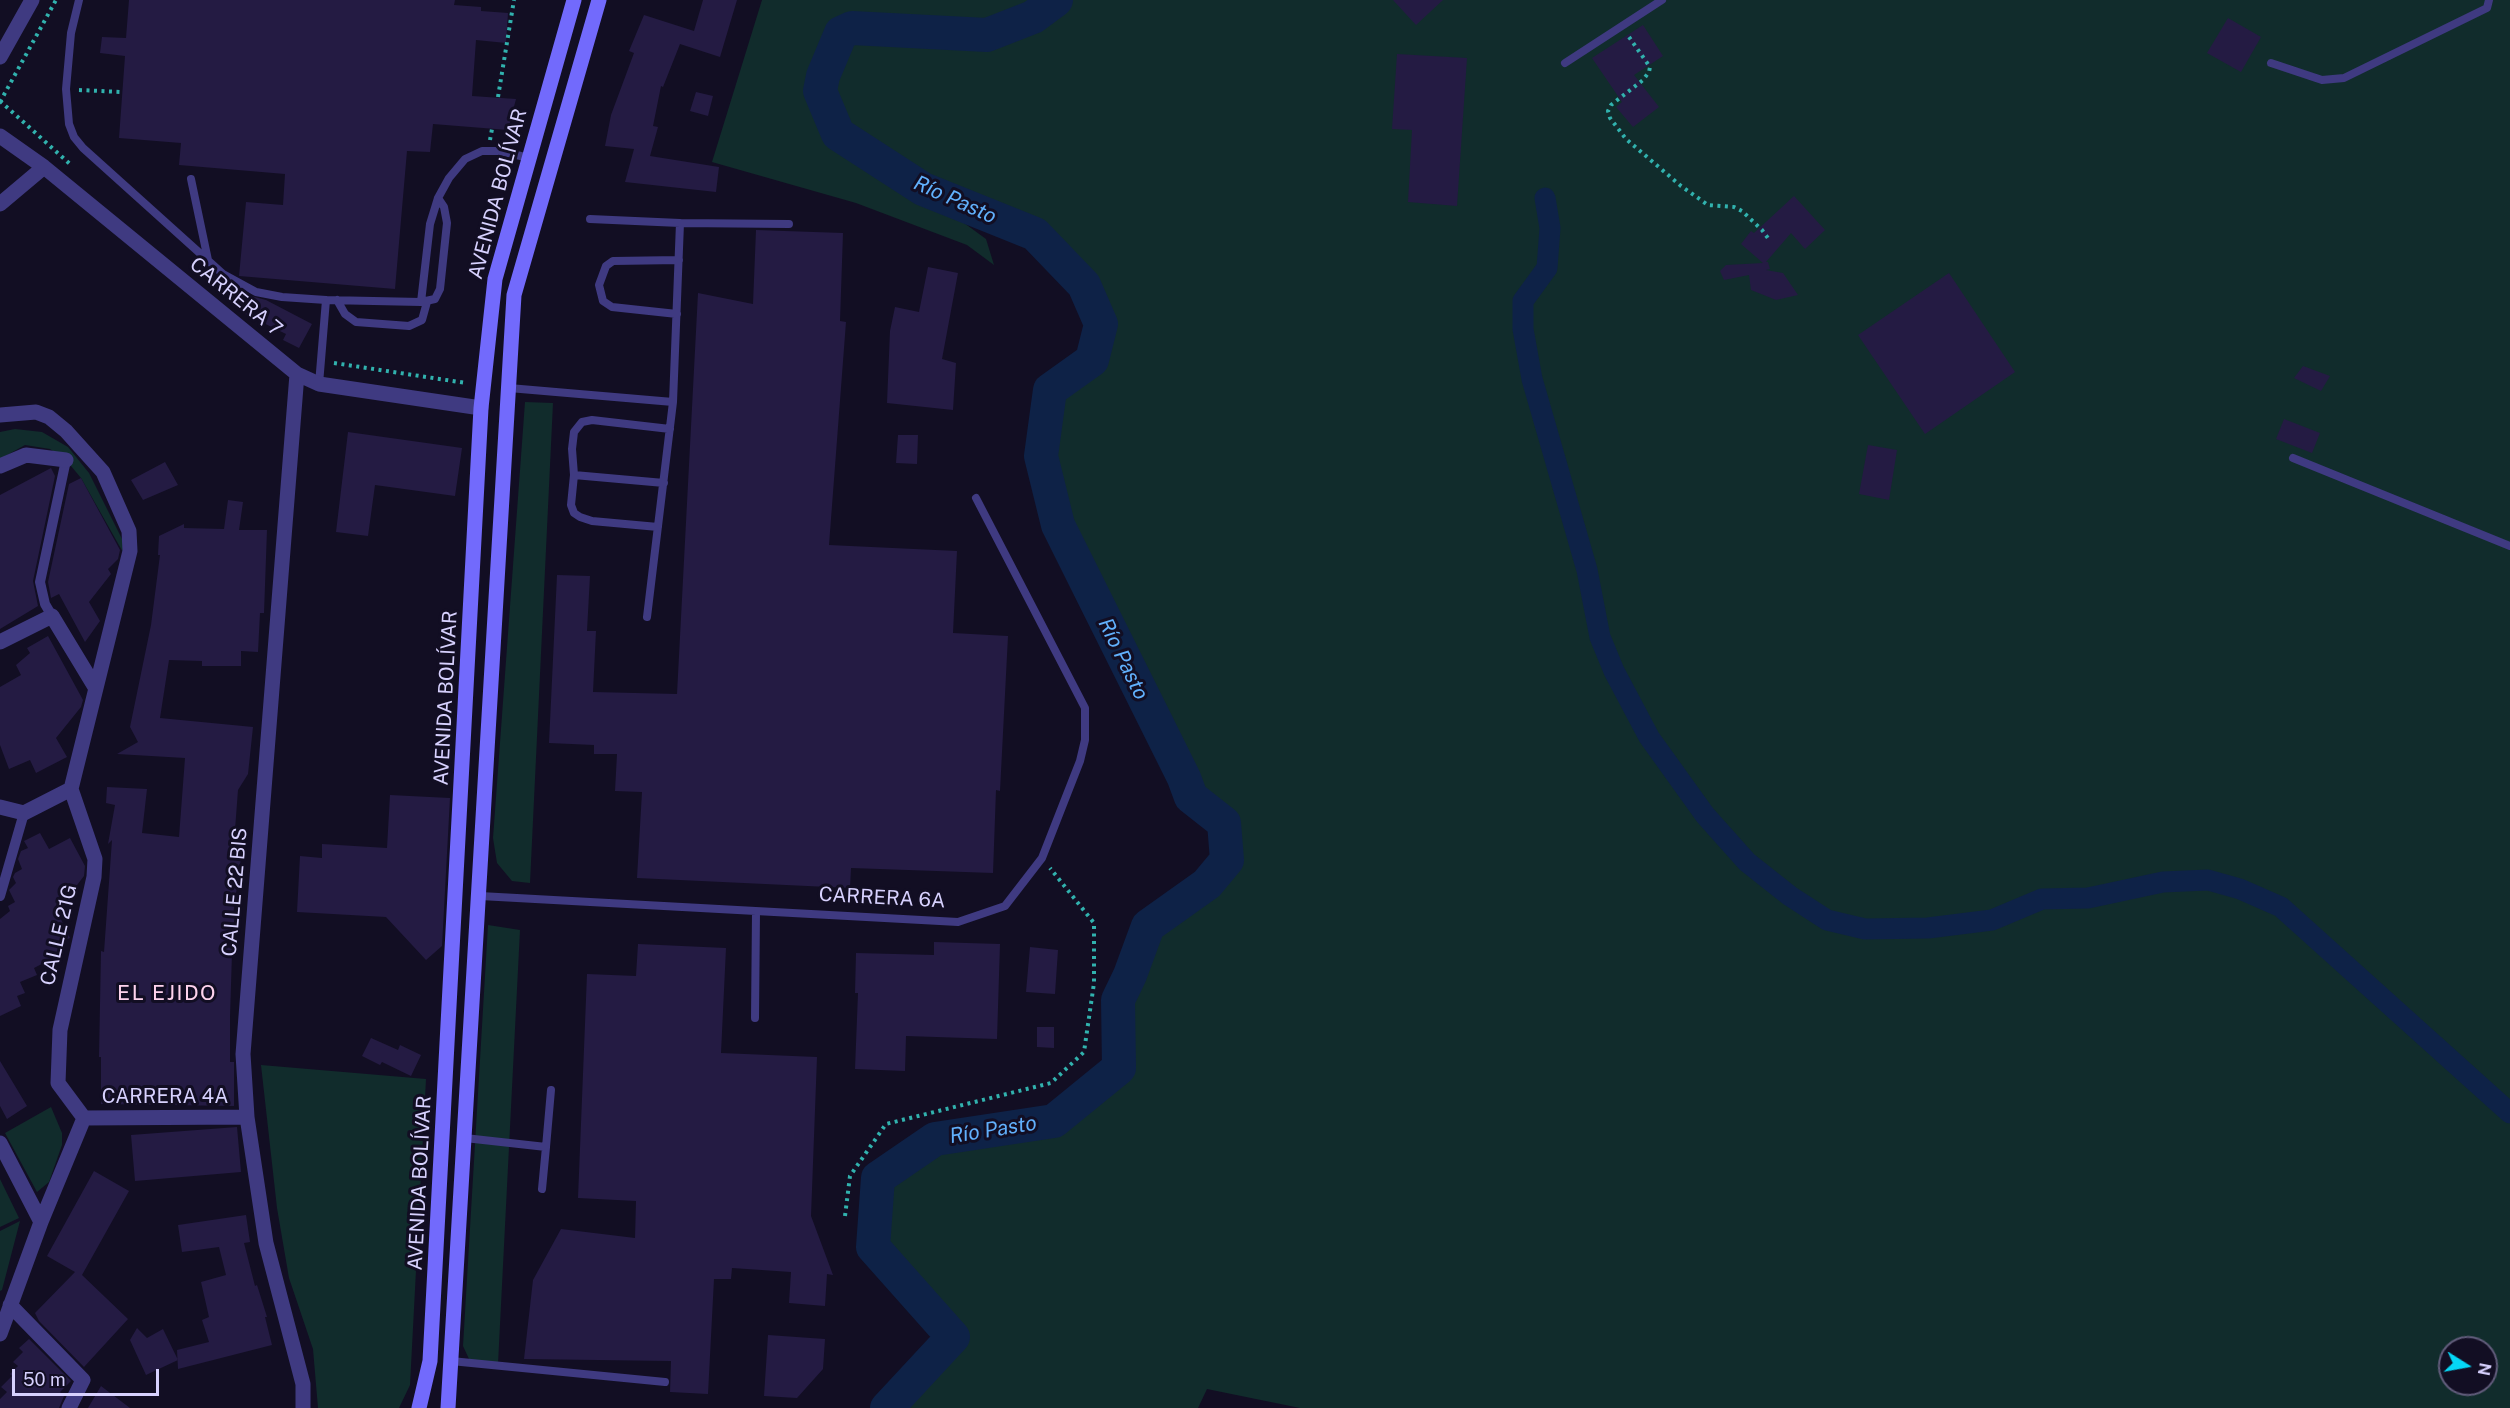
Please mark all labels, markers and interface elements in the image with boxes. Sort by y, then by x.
street label: AVENIDA BOLÍVAR [464,106,532,282]
water label: Río Pasto [910,171,1000,229]
street label: CARRERA 7 [185,252,287,342]
street label: AVENIDA BOLÍVAR [429,610,463,786]
water label: Río Pasto [1092,614,1154,704]
street label: CALLE 22 BIS [217,827,253,957]
street label: CALLE 21G [36,882,82,988]
street label: CARRERA 6A [818,883,946,913]
district label: EL EJIDO [117,981,217,1007]
street label: CARRERA 4A [102,1085,228,1109]
street label: AVENIDA BOLÍVAR [403,1095,437,1271]
water label: Río Pasto [948,1111,1038,1149]
north arrow [2438,1336,2498,1396]
scale bar [15,1357,162,1395]
text: N [2474,1361,2495,1377]
text: 50 m [23,1369,66,1390]

